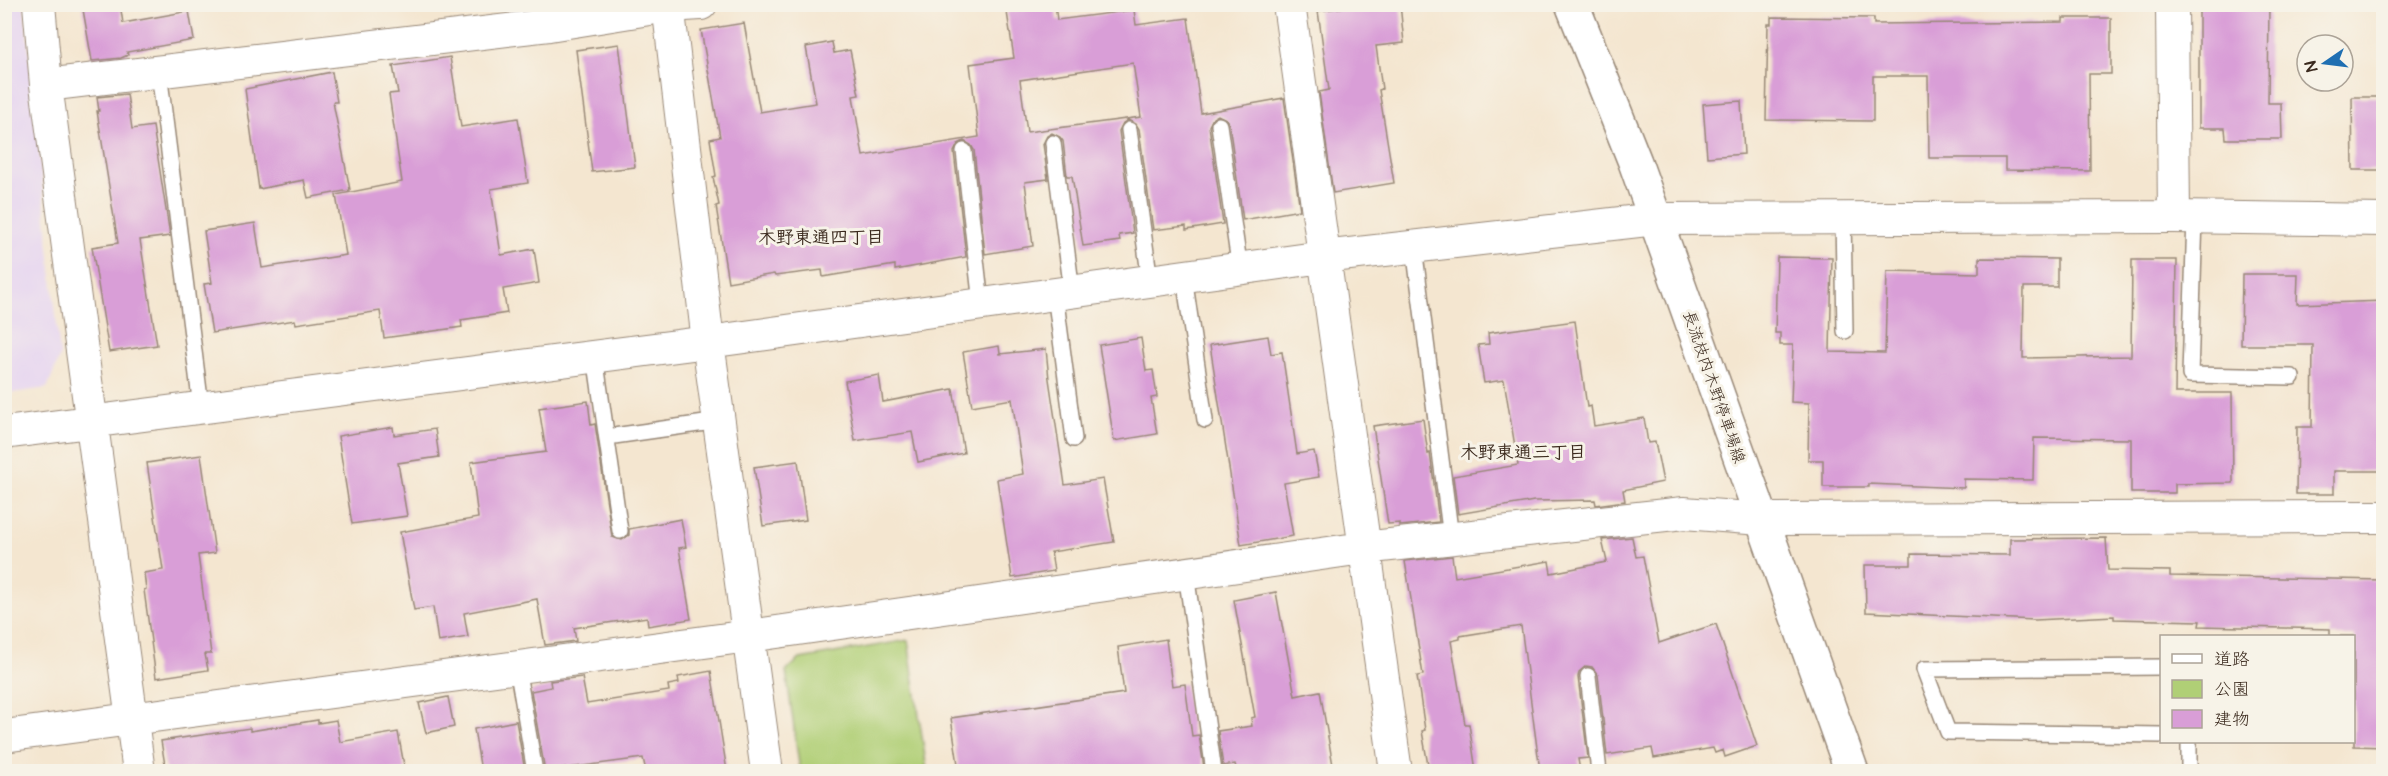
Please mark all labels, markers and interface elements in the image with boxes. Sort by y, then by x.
north arrow [2295,33,2355,93]
text: N [2300,59,2323,74]
district label: 木野東通四丁目 [758,225,884,250]
street label: 長流枝内木野停車場線 [1678,308,1750,466]
district label: 木野東通三丁目 [1460,440,1586,465]
legend [2160,635,2355,743]
text: 道路 [2214,647,2250,672]
text: 公園 [2214,677,2250,702]
text: 建物 [2214,707,2250,732]

